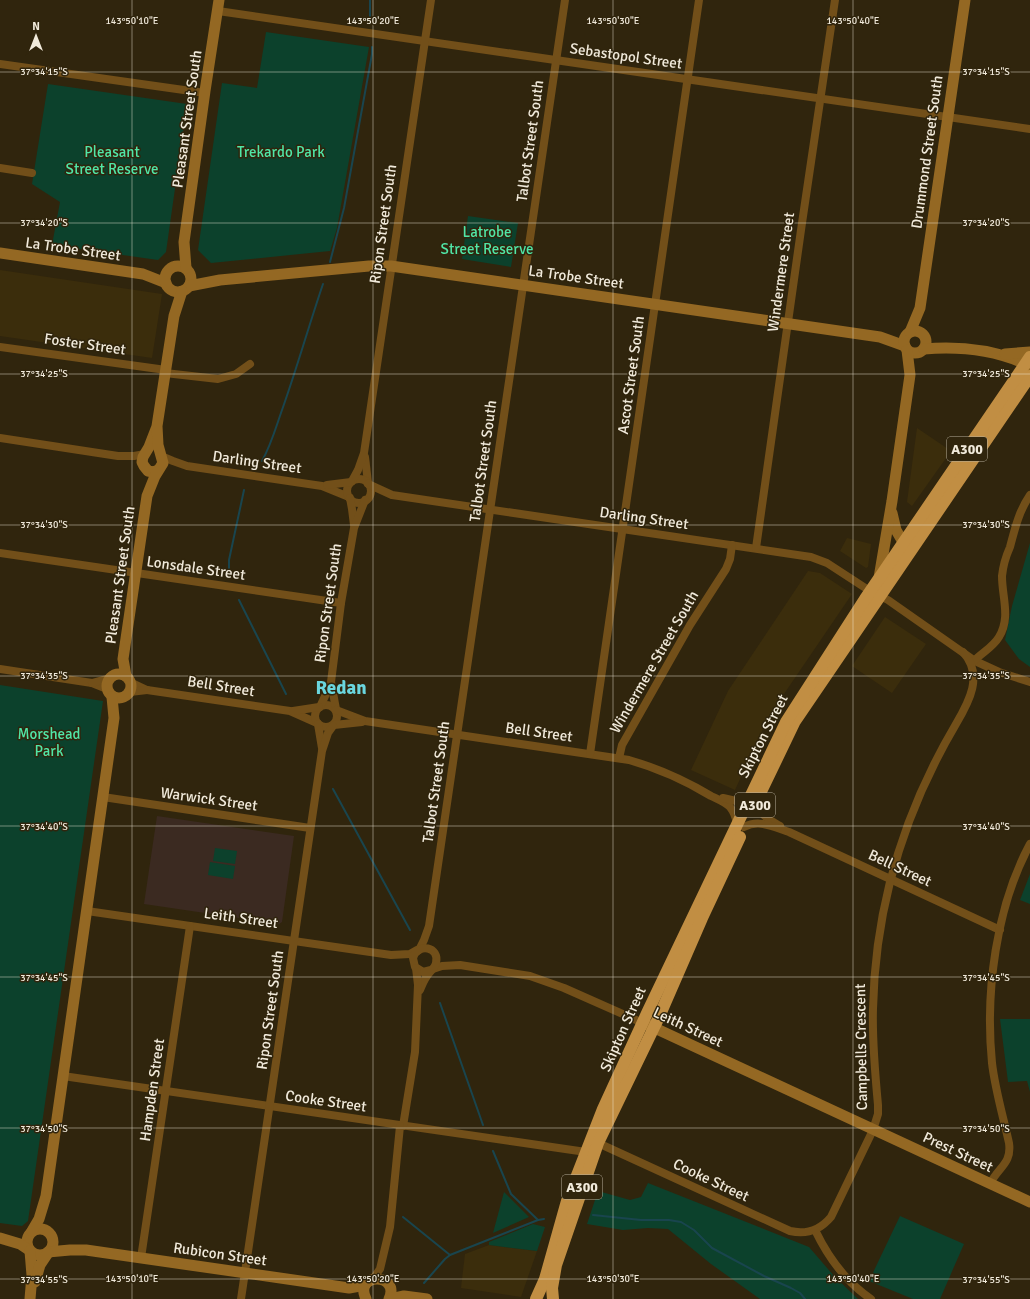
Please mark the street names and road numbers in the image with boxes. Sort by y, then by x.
street label: Sebastopol Street [569,39,683,73]
street label: Pleasant Street South [168,49,206,189]
street label: Drummond Street South [907,74,947,230]
street label: Talbot Street South [513,79,547,203]
street label: Ripon Street South [366,163,400,285]
street label: Windermere Street [764,211,798,333]
street label: La Trobe Street [24,233,122,265]
street label: La Trobe Street [527,261,625,293]
street label: Ascot Street South [614,315,648,435]
street label: Foster Street [43,329,127,359]
street label: Talbot Street South [466,399,500,523]
road number: A300 [947,437,987,461]
street label: Darling Street [211,447,303,477]
street label: Darling Street [598,503,690,533]
street label: Pleasant Street South [101,505,139,645]
street label: Ripon Street South [311,542,345,664]
street label: Lonsdale Street [145,552,247,584]
street label: Windermere Street South [606,588,702,736]
street label: Bell Street [186,672,256,700]
street label: Skipton Street [734,691,792,781]
street label: Bell Street [504,718,574,746]
street label: Talbot Street South [419,720,453,844]
street label: Warwick Street [159,783,259,815]
road number: A300 [735,793,775,817]
street label: Bell Street [866,846,934,890]
street label: Leith Street [203,904,279,932]
street label: Ripon Street South [253,949,287,1071]
street label: Skipton Street [596,984,650,1074]
street label: Campbells Crescent [851,984,871,1110]
street label: Leith Street [650,1003,726,1051]
street label: Hampden Street [136,1037,168,1143]
street label: Cooke Street [284,1086,368,1116]
street label: Prest Street [920,1128,996,1176]
street label: Cooke Street [670,1155,752,1205]
road number: A300 [562,1175,602,1199]
street label: Rubicon Street [172,1239,268,1269]

